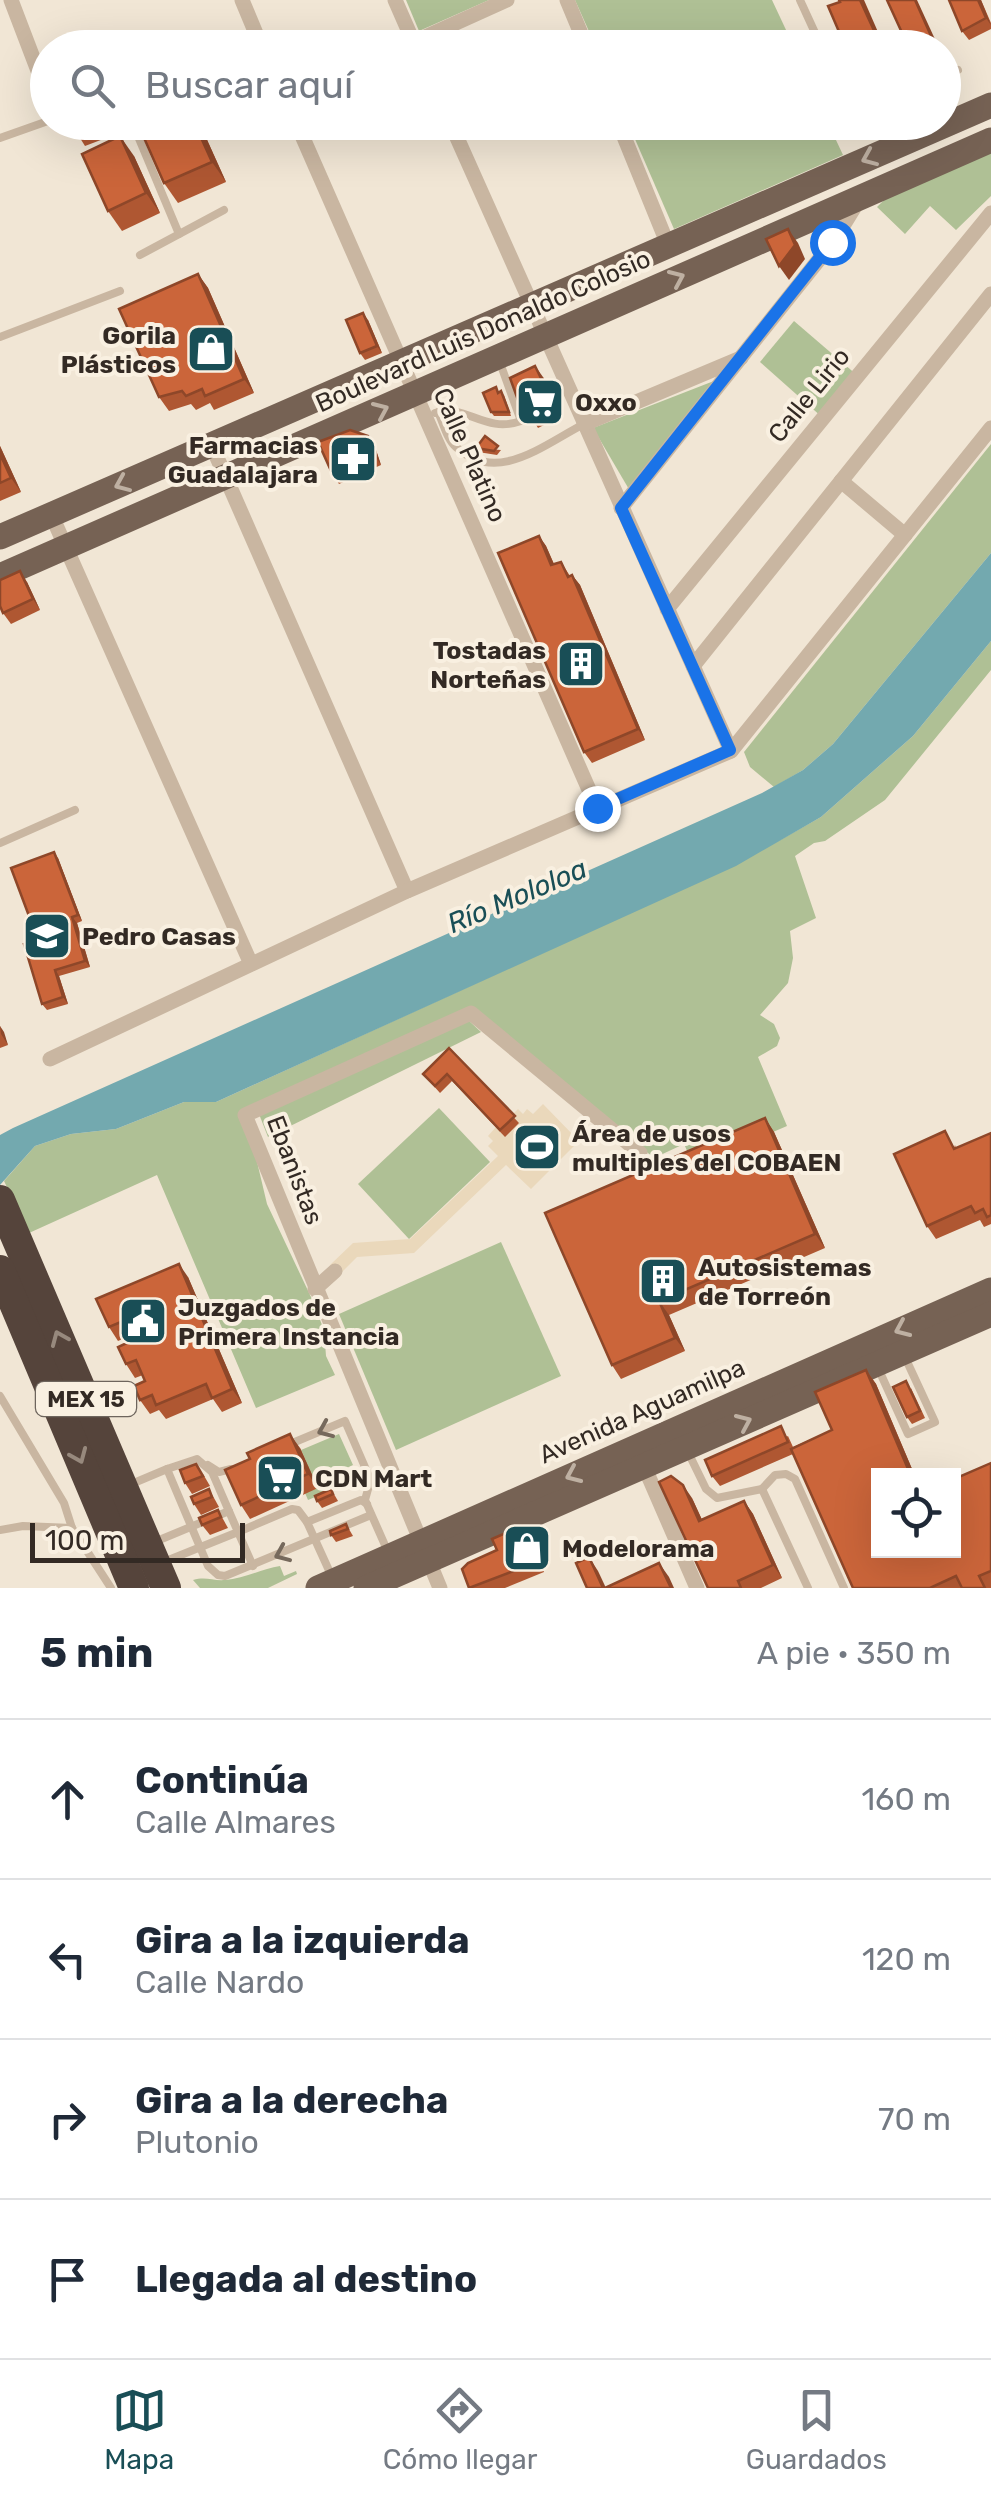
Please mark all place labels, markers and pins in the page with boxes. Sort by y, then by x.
place label: Gorila Plásticos [61,321,176,379]
shop icon: Gorila Plásticos [185,323,237,375]
supermarket icon: Oxxo [514,376,566,428]
place label: Oxxo [575,388,637,417]
place label: Farmacias Guadalajara [168,431,318,489]
pharmacy icon: Farmacias Guadalajara [327,433,379,485]
place label: Tostadas Norteñas [430,636,546,694]
building icon: Tostadas Norteñas [555,638,607,690]
school or university icon: Pedro Casas [21,910,73,962]
place label: Pedro Casas [82,922,236,951]
place label: Área de usos multiples del COBAEN [572,1119,841,1177]
sports icon: Área de usos multiples del COBAEN [511,1121,563,1173]
place label: Autosistemas de Torreón [698,1253,872,1311]
building icon: Autosistemas de Torreón [637,1255,689,1307]
place label: Juzgados de Primera Instancia [178,1293,399,1351]
public building icon: Juzgados de Primera Instancia [117,1295,169,1347]
supermarket icon: CDN Mart [254,1452,306,1504]
place label: CDN Mart [315,1464,433,1493]
shop icon: Modelorama [501,1522,553,1574]
place label: Modelorama [562,1534,715,1563]

